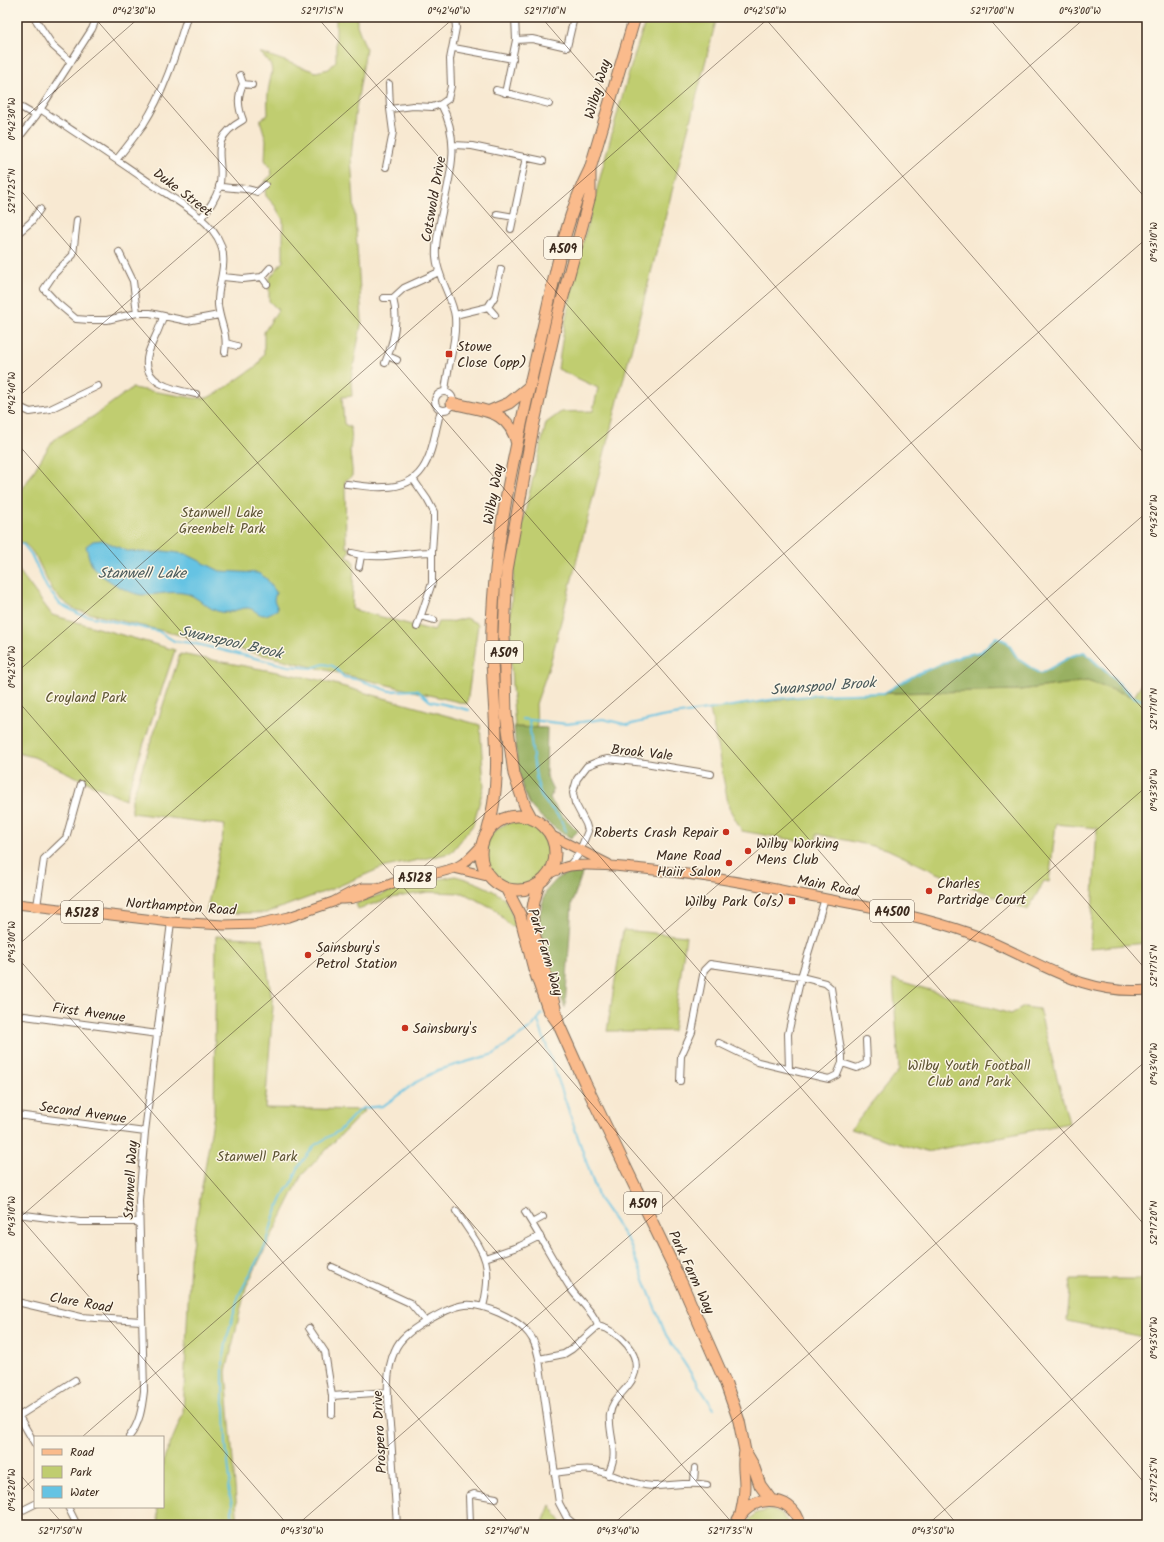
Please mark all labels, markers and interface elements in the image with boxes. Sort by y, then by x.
text: 0°42'30"W [113,3,156,19]
text: 52°17'15"N [301,3,343,19]
text: 0°42'40"W [428,3,471,19]
text: 52°17'10"N [524,3,566,19]
text: 0°42'50"W [744,3,787,19]
text: 52°17'00"N [970,3,1014,19]
text: 0°43'00"W [1059,3,1101,19]
street label: Wilby Way [579,56,617,122]
text: 0°42'30"W [4,97,20,141]
street label: Cotswold Drive [416,154,453,244]
street label: Duke Street [148,163,217,223]
text: 52°17'25"N [4,168,20,214]
text: 0°43'10"W [1146,222,1162,262]
road number: A509 [544,237,582,259]
place label: Stowe Close (opp) [457,336,527,374]
marker: Stowe Close (opp) [444,349,454,359]
text: 0°42'40"W [4,371,20,414]
street label: Wilby Way [478,462,510,526]
text: 0°43'20"W [1146,494,1162,538]
park label: Stanwell Lake Greenbelt Park [179,502,266,540]
water label: Stanwell Lake [98,562,187,586]
water label: Swanspool Brook [177,619,287,667]
road number: A509 [485,641,523,663]
text: 0°42'50"W [4,645,20,688]
water label: Swanspool Brook [770,671,878,703]
park label: Croyland Park [45,687,127,709]
text: 52°17'10"N [1146,688,1162,730]
street label: Brook Vale [610,739,675,767]
text: 0°43'30"W [1146,768,1162,811]
place label: Roberts Crash Repair [594,822,719,844]
marker: Roberts Crash Repair [721,827,731,837]
place label: Wilby Working Mens Club [756,833,839,871]
place label: Mane Road Haiir Salon [656,845,722,883]
marker: Wilby Working Mens Club [743,846,753,856]
marker: Mane Road Haiir Salon [724,858,734,868]
road number: A5128 [394,866,436,888]
street label: Main Road [795,869,861,903]
place label: Charles Partridge Court [937,873,1027,911]
marker: Charles Partridge Court [924,886,934,896]
place label: Wilby Park (o/s) [685,891,784,913]
street label: Northampton Road [125,892,238,922]
marker: Wilby Park (o/s) [787,896,797,906]
road number: A4500 [870,900,914,922]
road number: A5128 [61,901,103,923]
street label: Park Farm Way [521,906,569,999]
text: 0°43'00"W [4,921,20,963]
place label: Sainsbury's Petrol Station [316,937,397,975]
text: 52°17'15"N [1146,945,1162,987]
marker: Sainsbury's Petrol Station [303,950,313,960]
street label: First Avenue [51,997,127,1029]
place label: Sainsbury's [413,1018,477,1040]
marker: Sainsbury's [400,1023,410,1033]
text: 0°43'40"W [1146,1042,1162,1085]
park label: Wilby Youth Football Club and Park [907,1055,1031,1093]
street label: Second Avenue [38,1096,128,1130]
street label: Stanwell Way [118,1140,144,1220]
park label: Stanwell Park [217,1146,298,1168]
road number: A509 [624,1192,662,1214]
text: 0°43'10"W [4,1196,20,1236]
text: 52°17'20"N [1146,1200,1162,1245]
street label: Park Farm Way [662,1227,720,1318]
street label: Clare Road [48,1287,115,1319]
text: 0°43'50"W [1146,1317,1162,1359]
street label: Prospero Drive [367,1389,393,1474]
legend [34,1436,164,1508]
text: Road [70,1443,95,1462]
text: 52°17'25"N [1146,1457,1162,1503]
text: Park [70,1463,92,1482]
text: 0°43'20"W [4,1468,20,1512]
text: Water [70,1483,100,1502]
text: 52°17'50"N [38,1523,82,1539]
text: 0°43'30"W [281,1523,324,1539]
text: 52°17'40"N [485,1523,529,1539]
text: 0°43'40"W [597,1523,640,1539]
text: 52°17'35"N [708,1523,753,1539]
text: 0°43'50"W [912,1523,954,1539]

